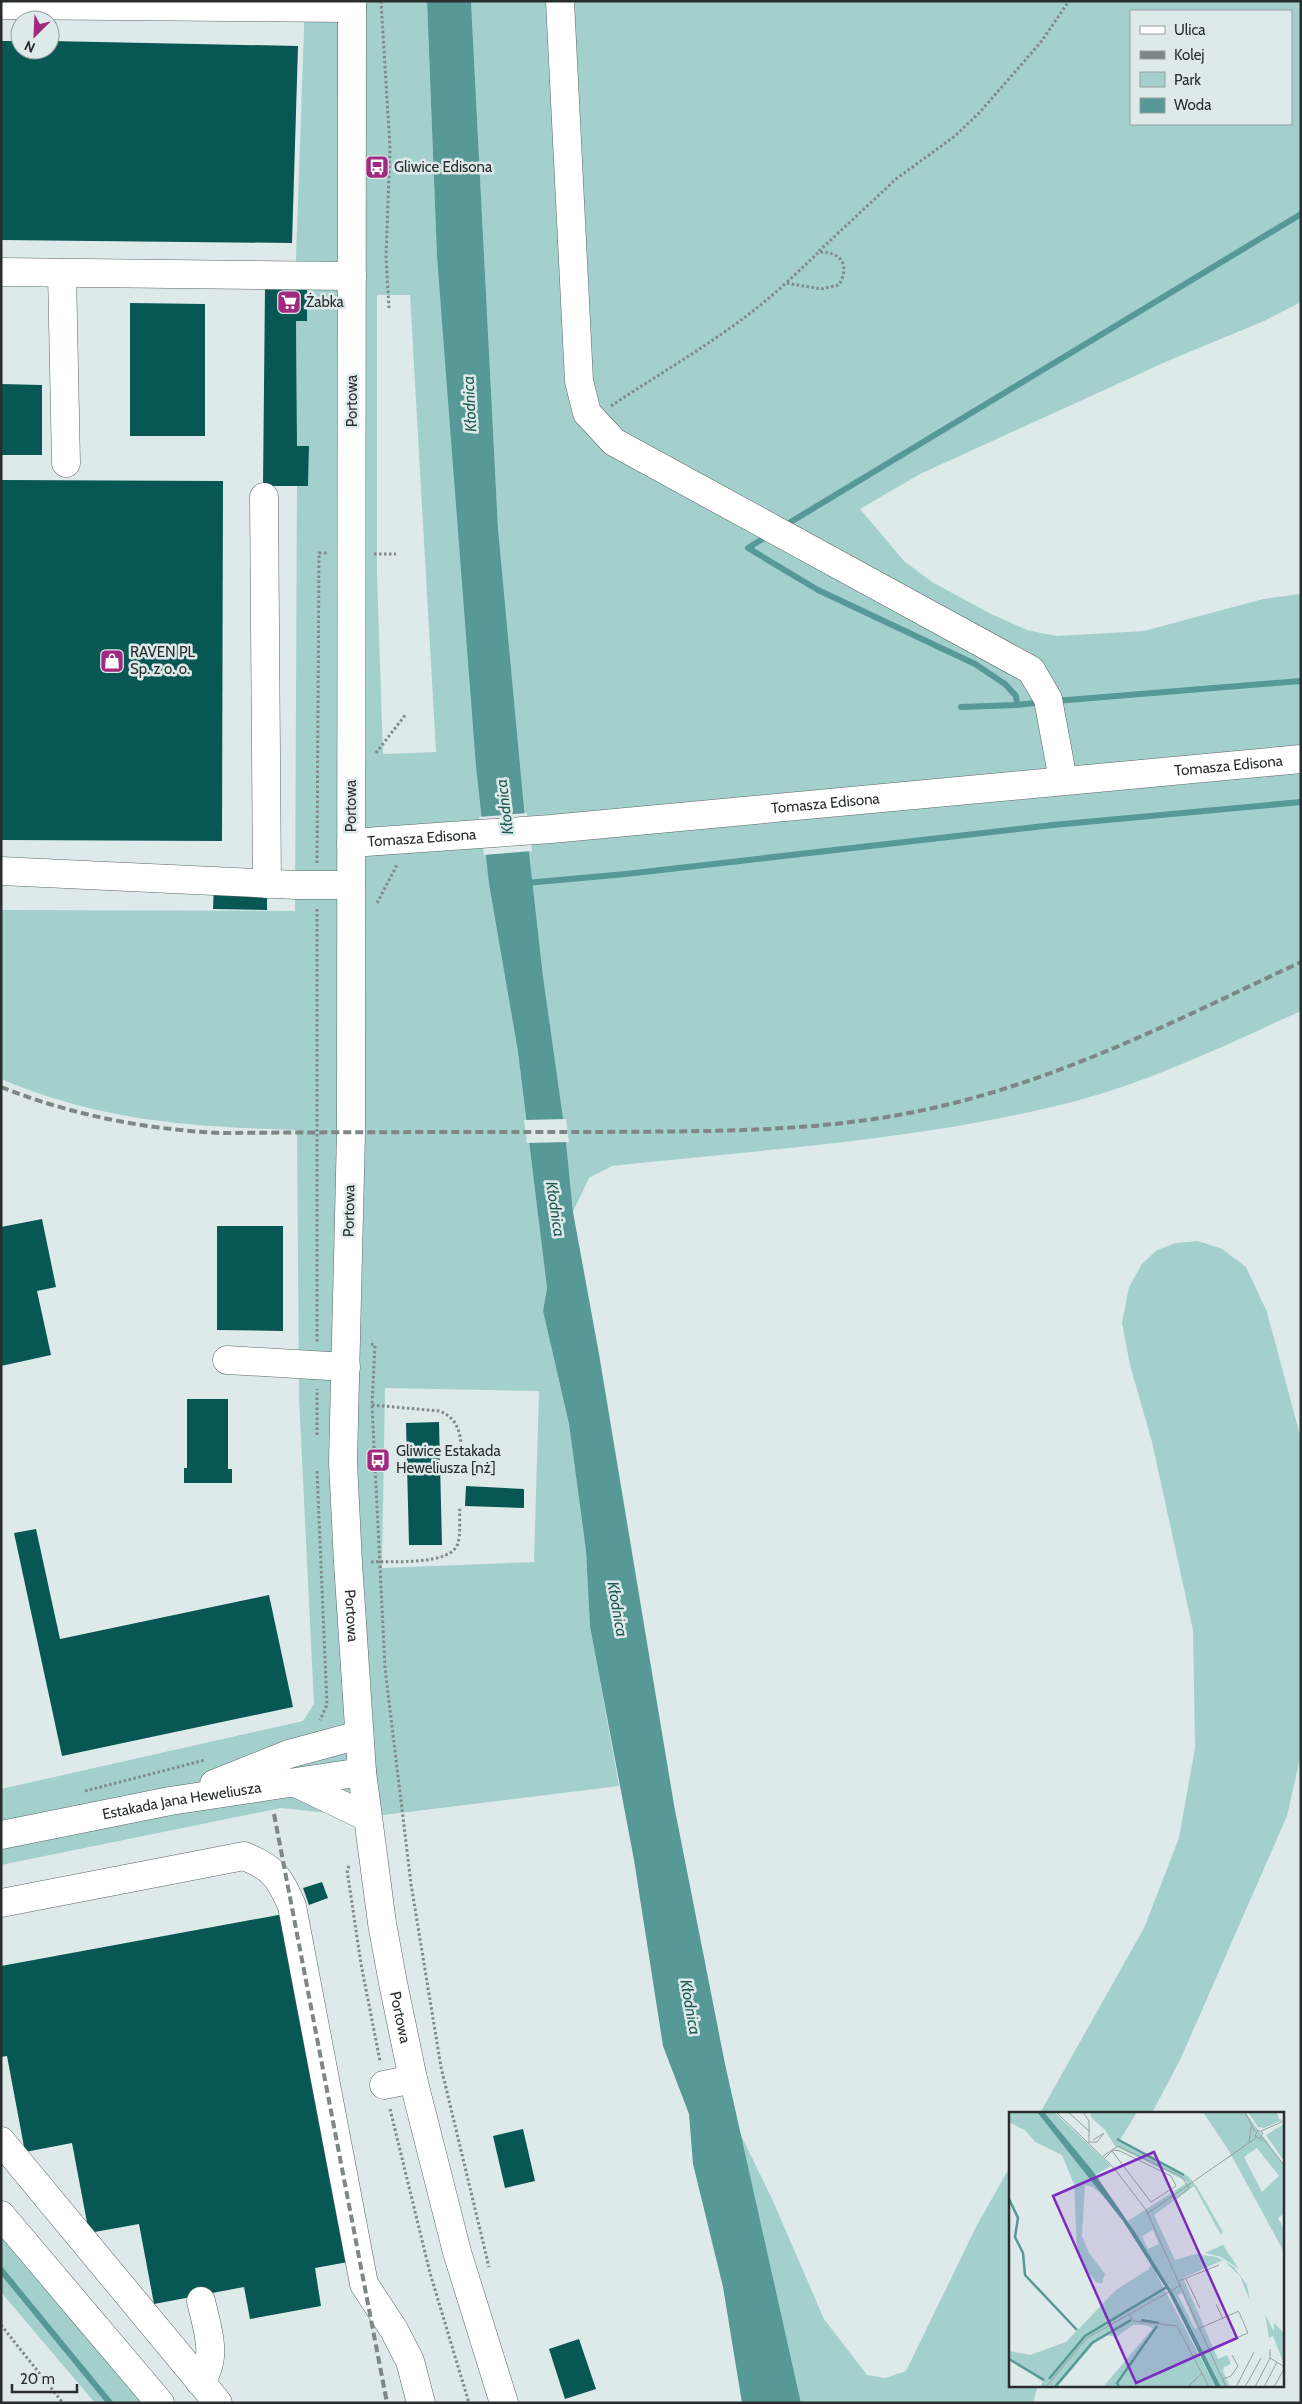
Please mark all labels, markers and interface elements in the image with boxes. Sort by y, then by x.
north arrow [10,10,60,60]
legend [1130,10,1292,125]
text: Ulica [1174,21,1206,39]
text: N [22,37,38,57]
text: Kolej [1174,46,1205,64]
text: Park [1174,71,1201,89]
text: Woda [1174,96,1212,114]
bus stop icon: Gliwice Edisona [364,154,390,180]
place label: Gliwice Edisona [394,158,493,176]
supermarket icon: Żabka [276,289,302,315]
place label: Żabka [306,292,344,311]
street label: Portowa [343,374,361,427]
water label: Kłodnica [459,375,480,432]
place label: RAVEN PL Sp. z o. o. [130,643,196,678]
shop icon: RAVEN PL Sp. z o. o. [99,648,125,674]
street label: Tomasza Edisona [1173,752,1284,780]
water label: Kłodnica [492,778,517,836]
street label: Portowa [342,779,360,832]
street label: Tomasza Edisona [770,789,881,817]
street label: Tomasza Edisona [367,825,478,851]
water label: Kłodnica [542,1180,569,1238]
street label: Portowa [340,1184,358,1237]
place label: Gliwice Estakada Heweliusza [nż] [396,1442,501,1477]
bus stop icon: Gliwice Estakada Heweliusza [nż] [365,1447,391,1473]
water label: Kłodnica [603,1580,632,1638]
street label: Portowa [341,1589,362,1643]
street label: Estakada Jana Heweliusza [101,1778,263,1823]
water label: Kłodnica [676,1978,705,2036]
street label: Portowa [386,1990,414,2046]
inset map [1009,2112,1284,2386]
scale bar [12,2362,78,2394]
text: 20 m [20,2370,55,2388]

